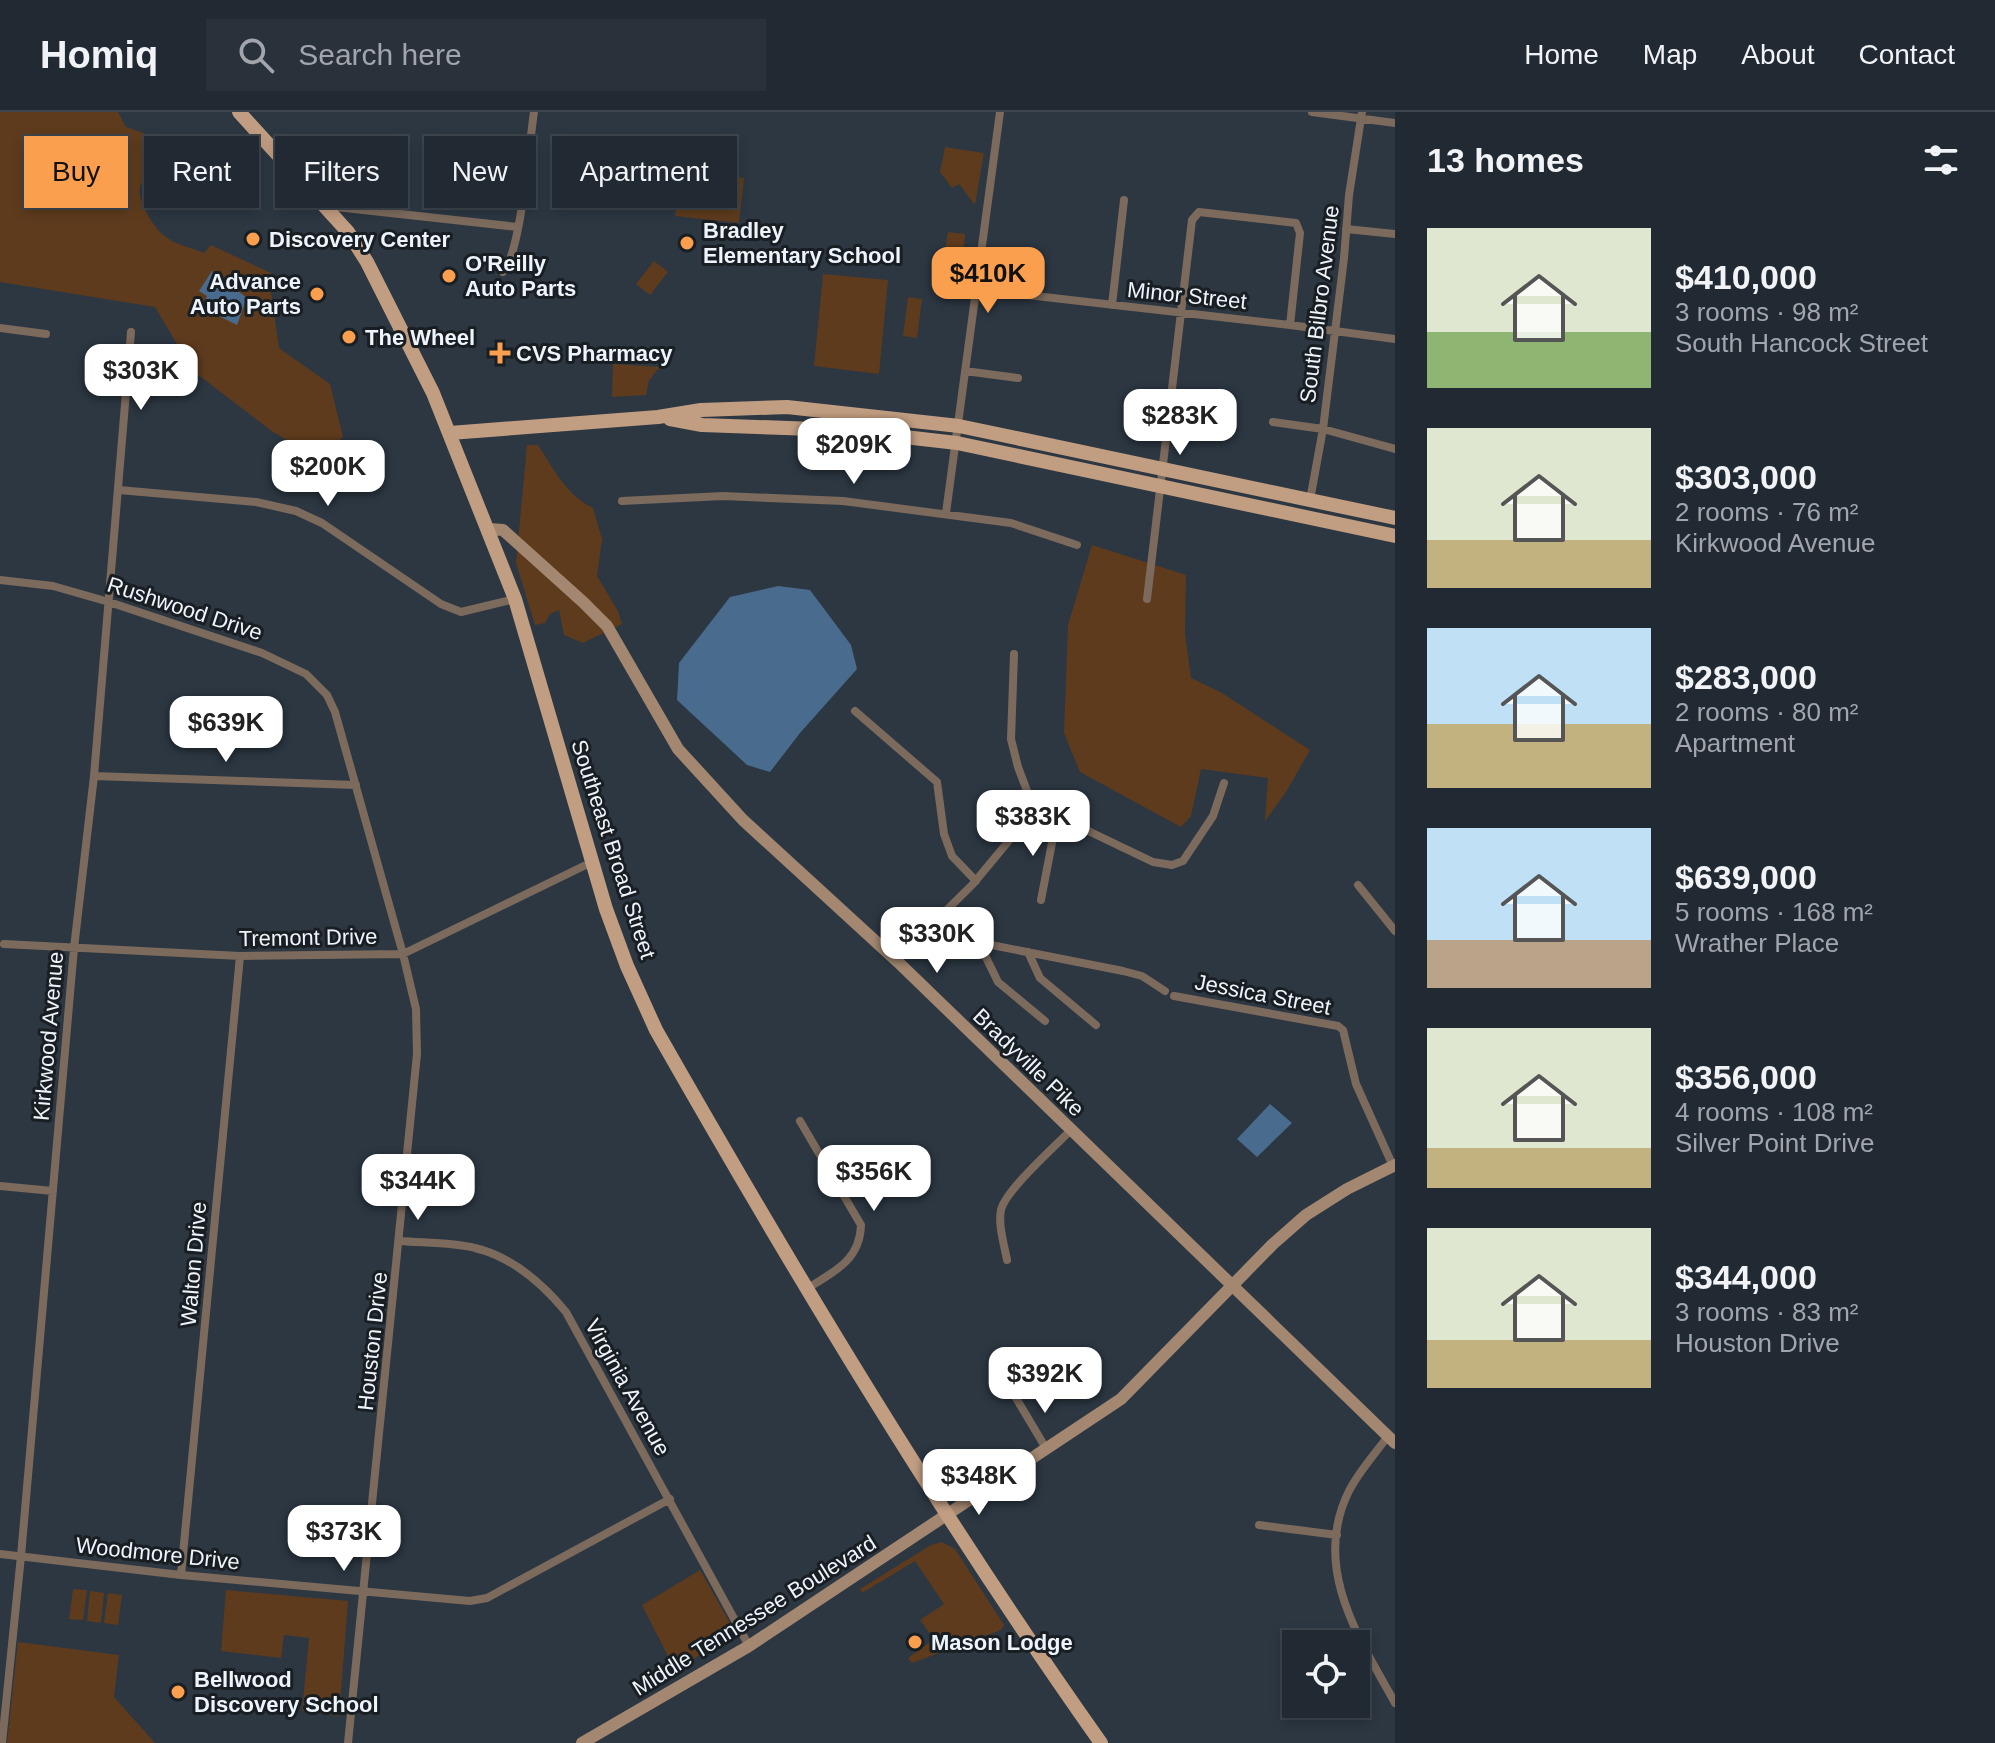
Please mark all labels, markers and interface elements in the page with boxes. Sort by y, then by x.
search box [206,19,766,91]
icon: search [234,33,278,77]
text: Homiq [40,34,158,76]
text: Search here [298,38,462,71]
text: Home [1524,39,1599,70]
text: Map [1643,39,1697,70]
text: About [1741,39,1815,70]
text: Contact [1859,39,1955,70]
chip: Buy [24,136,128,208]
chip: Rent [144,136,259,208]
chip: Filters [275,136,408,208]
chip: New [424,136,536,208]
chip: Apartment [552,136,737,208]
icon: filters [1919,138,1963,182]
text: 13 homes [1427,141,1584,179]
street label: South Bilbro Avenue [1295,204,1344,404]
place label: Bradley Elementary School [703,218,901,268]
place label: Discovery Center [269,227,450,252]
marker: Discovery Center [244,230,262,248]
marker: Bradley Elementary School [678,234,696,252]
pin: $410K [932,247,1044,315]
place label: O'Reilly Auto Parts [465,251,576,301]
text: $410K [950,258,1026,288]
text: $410,000 [1675,258,1817,296]
icon: home [1491,260,1587,356]
marker: O'Reilly Auto Parts [440,267,458,285]
place label: Advance Auto Parts [190,269,301,319]
street label: Minor Street [1126,277,1248,314]
marker: Advance Auto Parts [308,285,326,303]
text: 3 rooms · 98 m² [1675,297,1859,327]
place label: The Wheel [365,325,475,350]
marker: The Wheel [340,328,358,346]
text: South Hancock Street [1675,328,1928,358]
place label: CVS Pharmacy [516,341,673,366]
pin: $303K [85,344,197,412]
marker: CVS Pharmacy [491,344,509,362]
text: $303K [103,355,179,385]
pin: $283K [1124,389,1236,457]
text: $283K [1142,400,1218,430]
pin: $209K [798,418,910,486]
text: $209K [816,429,892,459]
pin: $200K [272,440,384,508]
text: $200K [290,451,366,481]
text: $303,000 [1675,458,1817,496]
icon: home [1491,460,1587,556]
text: 2 rooms · 76 m² [1675,497,1859,527]
text: Kirkwood Avenue [1675,528,1875,558]
street label: Rushwood Drive [104,572,265,645]
text: $283,000 [1675,658,1817,696]
icon: home [1491,660,1587,756]
pin: $639K [170,696,282,764]
text: 2 rooms · 80 m² [1675,697,1859,727]
text: $639K [188,707,264,737]
text: Apartment [1675,728,1795,758]
street label: Southeast Broad Street [566,737,661,962]
pin: $383K [977,790,1089,858]
text: $383K [995,801,1071,831]
text: $639,000 [1675,858,1817,896]
icon: home [1491,860,1587,956]
text: 5 rooms · 168 m² [1675,897,1873,927]
pin: $330K [881,907,993,975]
text: $330K [899,918,975,948]
street label: Tremont Drive [239,924,377,951]
text: Wrather Place [1675,928,1839,958]
street label: Kirkwood Avenue [29,950,68,1122]
street label: Jessica Street [1193,969,1333,1020]
street label: Bradyville Pike [968,1003,1089,1121]
text: $356,000 [1675,1058,1817,1096]
icon: home [1491,1060,1587,1156]
text: 4 rooms · 108 m² [1675,1097,1873,1127]
text: Silver Point Drive [1675,1128,1874,1158]
pin: $356K [818,1145,930,1213]
pin: $344K [362,1154,474,1222]
text: $356K [836,1156,912,1186]
text: $344K [380,1165,456,1195]
street label: Walton Drive [176,1201,211,1327]
text: $344,000 [1675,1258,1817,1296]
icon: home [1491,1260,1587,1356]
street label: Houston Drive [353,1270,392,1412]
text: 3 rooms · 83 m² [1675,1297,1859,1327]
street label: Virginia Avenue [580,1315,675,1460]
text: Houston Drive [1675,1328,1840,1358]
pin: $392K [989,1347,1101,1415]
text: $392K [1007,1358,1083,1388]
pin: $348K [923,1449,1035,1517]
text: $348K [941,1460,1017,1490]
pin: $373K [288,1505,400,1573]
text: $373K [306,1516,382,1546]
street label: Middle Tennessee Boulevard [628,1530,881,1701]
street label: Woodmore Drive [75,1532,241,1575]
place label: Mason Lodge [931,1630,1073,1655]
map controls [1282,1630,1370,1718]
button: locate [1282,1630,1370,1718]
marker: Mason Lodge [906,1633,924,1651]
place label: Bellwood Discovery School [194,1667,379,1717]
marker: Bellwood Discovery School [169,1683,187,1701]

